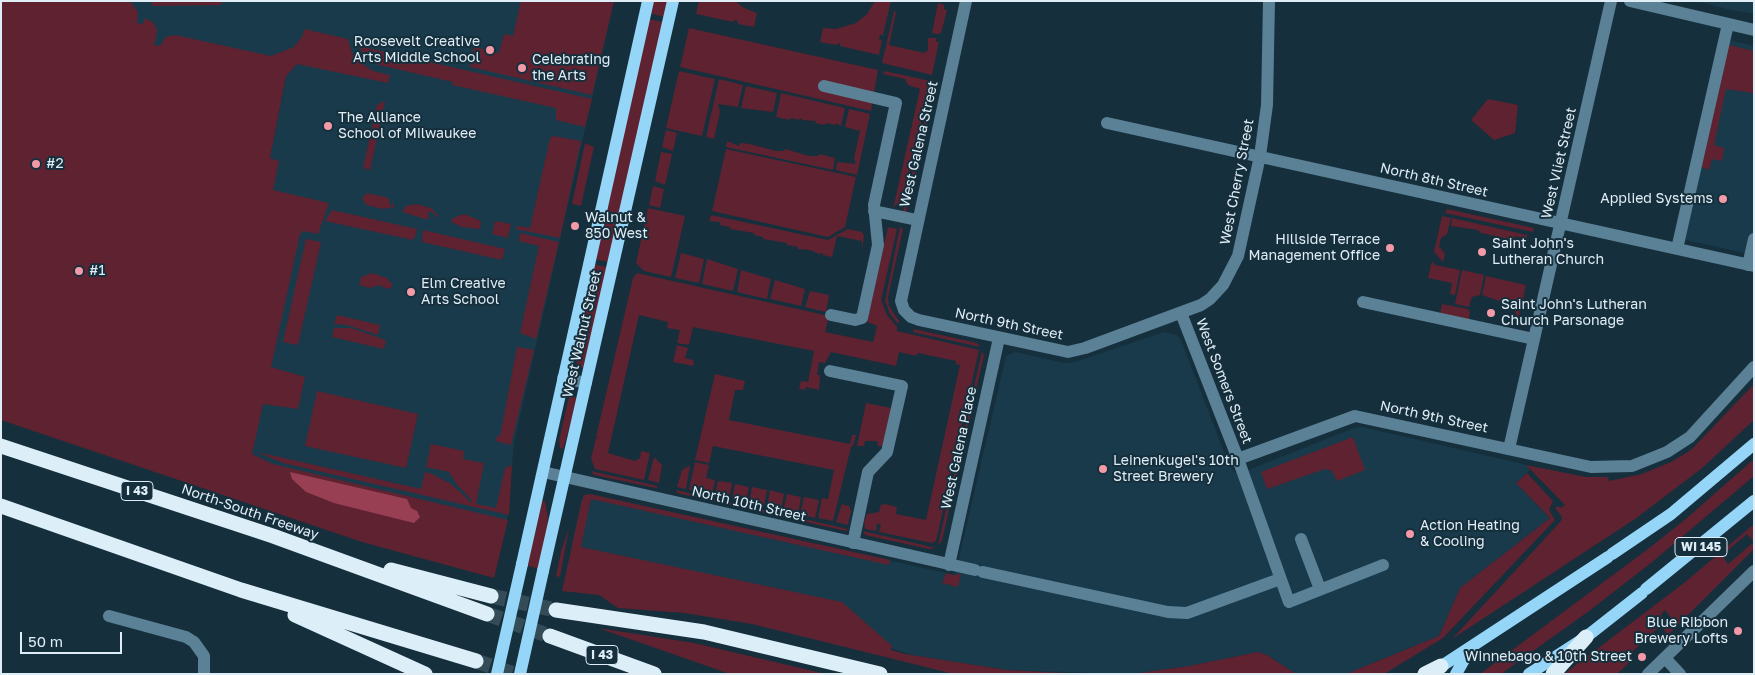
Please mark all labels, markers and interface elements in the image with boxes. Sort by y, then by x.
place label: Roosevelt Creative Arts Middle School [353,34,480,66]
marker: Roosevelt Creative Arts Middle School [484,44,496,56]
place label: Celebrating the Arts [532,52,610,84]
marker: Celebrating the Arts [516,62,528,74]
street label: West Galena Street [896,79,942,209]
street label: West Vliet Street [1538,106,1580,220]
place label: The Alliance School of Milwaukee [338,110,476,142]
street label: West Cherry Street [1217,118,1257,246]
marker: The Alliance School of Milwaukee [322,120,334,132]
place label: #2 [46,156,64,172]
marker: #2 [30,158,42,170]
street label: North 8th Street [1378,159,1490,201]
place label: Applied Systems [1600,191,1713,207]
marker: Applied Systems [1717,193,1729,205]
place label: Walnut & 850 West [585,210,648,242]
marker: Walnut & 850 West [569,220,581,232]
place label: Hillside Terrace Management Office [1248,232,1380,264]
place label: Saint John's Lutheran Church [1492,236,1604,268]
marker: Hillside Terrace Management Office [1384,242,1396,254]
marker: Saint John's Lutheran Church [1476,246,1488,258]
place label: #1 [89,263,105,279]
marker: #1 [73,265,85,277]
street label: West Walnut Street [559,269,605,399]
place label: Elm Creative Arts School [421,276,506,308]
marker: Elm Creative Arts School [405,286,417,298]
place label: Saint John's Lutheran Church Parsonage [1501,297,1647,330]
street label: North 9th Street [953,304,1065,344]
marker: Saint John's Lutheran Church Parsonage [1485,307,1497,319]
street label: West Somers Street [1192,316,1256,446]
street label: West Galena Place [938,385,980,511]
street label: North 9th Street [1378,397,1490,437]
place label: Leinenkugel's 10th Street Brewery [1113,453,1239,486]
marker: Leinenkugel's 10th Street Brewery [1097,463,1109,475]
street label: North-South Freeway [179,481,321,543]
road number: I 43 [121,482,153,501]
street label: North 10th Street [690,483,808,525]
place label: Action Heating & Cooling [1420,518,1520,550]
marker: Action Heating & Cooling [1404,528,1416,540]
road number: WI 145 [1675,538,1727,556]
place label: Blue Ribbon Brewery Lofts [1634,615,1728,648]
scale bar [22,622,125,654]
marker: Blue Ribbon Brewery Lofts [1732,625,1744,637]
text: 50 m [28,632,63,650]
road number: I 43 [586,646,618,664]
place label: Winnebago & 10th Street [1465,649,1632,665]
marker: Winnebago & 10th Street [1636,651,1648,663]

